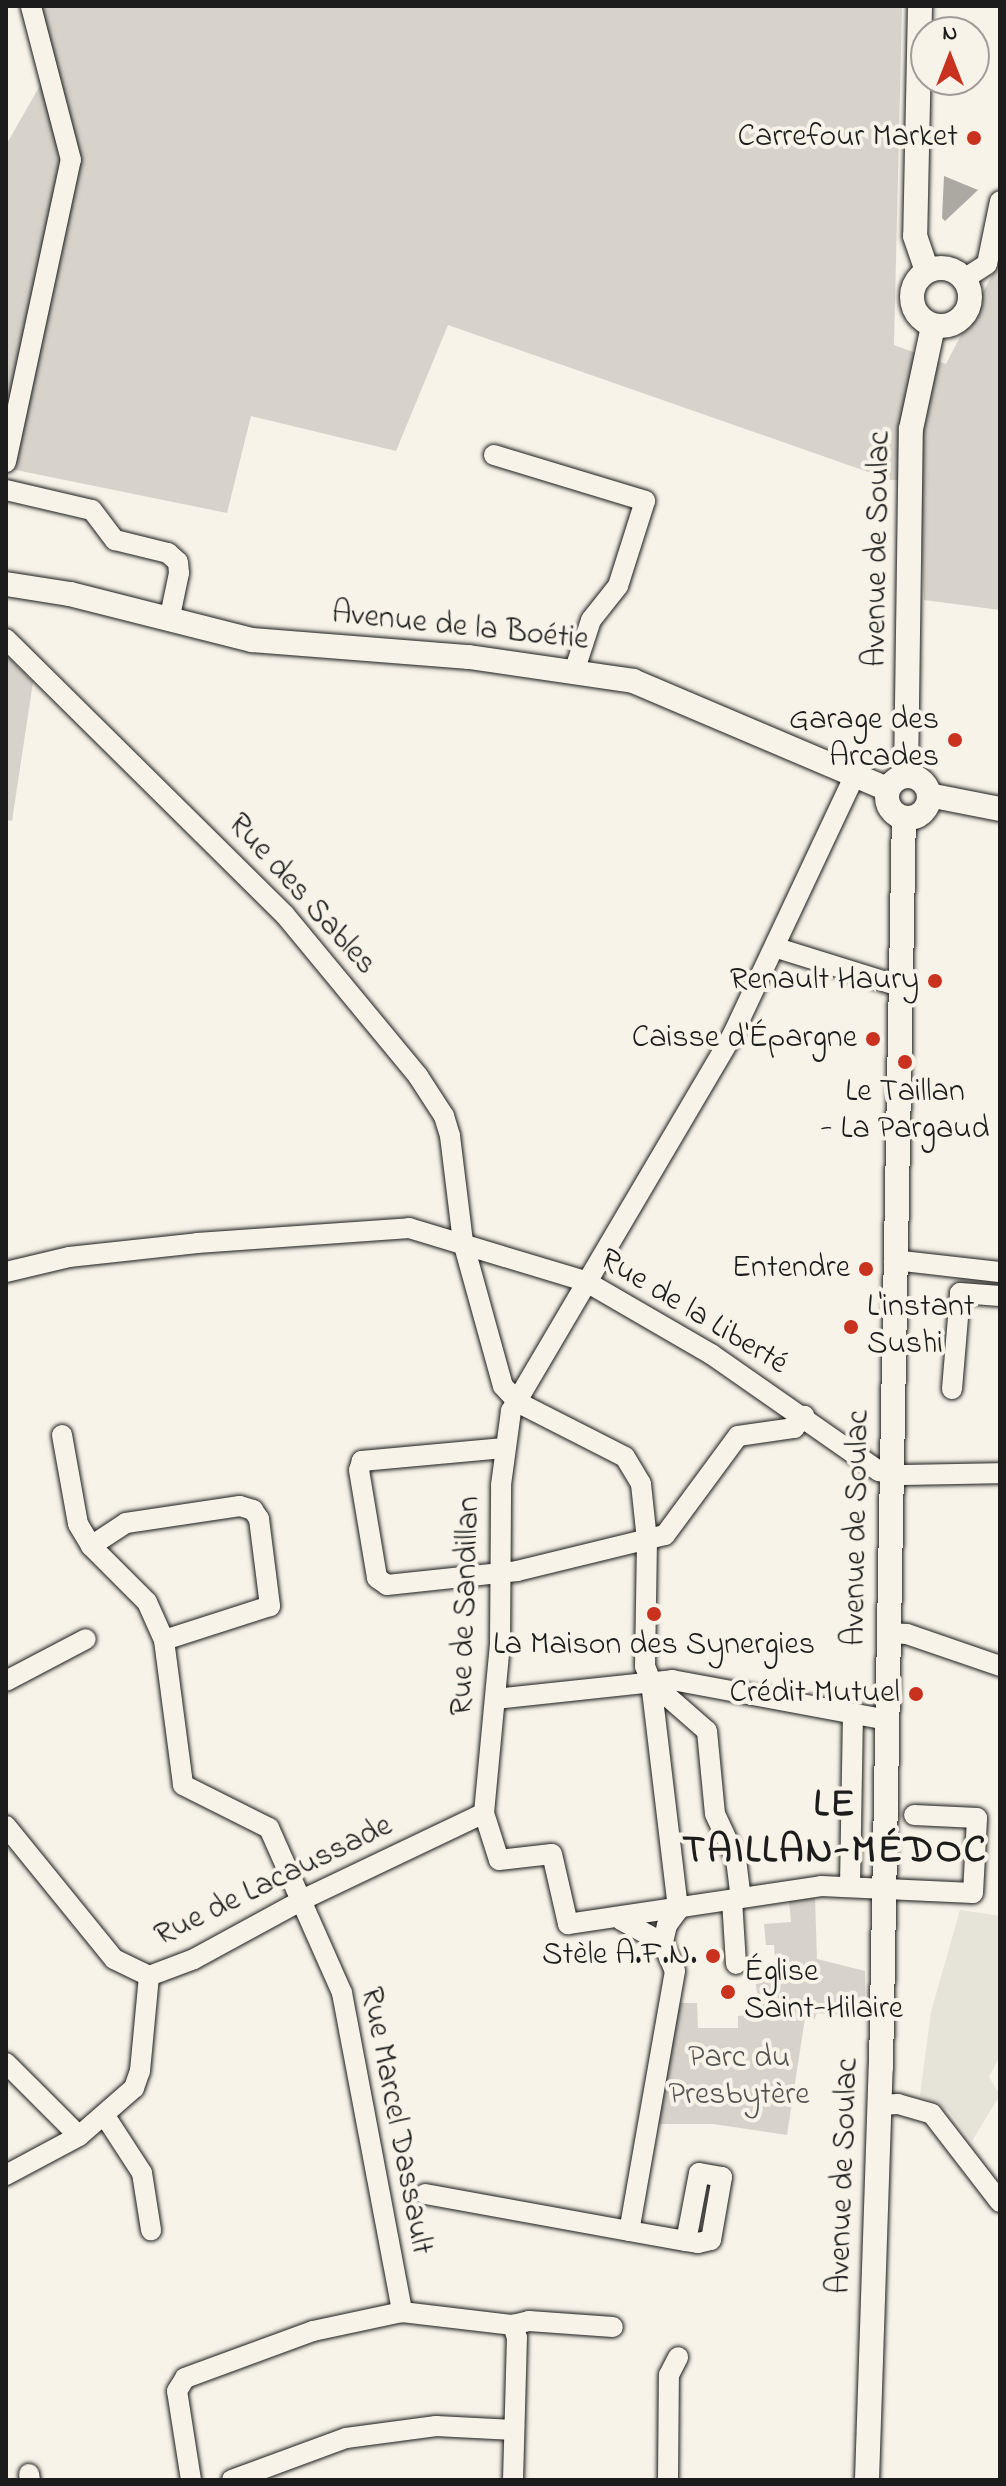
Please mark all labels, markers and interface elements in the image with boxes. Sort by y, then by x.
north arrow [910,16,990,96]
text: N [943,18,957,50]
place label: Carrefour Market [738,119,958,157]
marker: Carrefour Market [965,129,983,147]
street label: Avenue de Soulac [858,431,900,667]
street label: Avenue de la Boétie [330,595,590,661]
place label: Garage des Arcades [789,703,939,778]
marker: Garage des Arcades [946,731,964,749]
street label: Rue des Sables [218,806,384,984]
place label: Renault Haury [730,962,919,1000]
marker: Renault Haury [926,972,944,990]
place label: Caisse d'Épargne [632,1020,857,1058]
marker: Caisse d'Épargne [864,1030,882,1048]
marker: Le Taillan - La Pargaud [896,1053,914,1071]
place label: Le Taillan - La Pargaud [821,1075,989,1150]
street label: Rue de la Liberté [592,1242,794,1384]
place label: Entendre [732,1250,850,1288]
marker: Entendre [857,1260,875,1278]
place label: L'instant Sushi [867,1290,975,1365]
marker: L'instant Sushi [842,1318,860,1336]
street label: Avenue de Soulac [837,1410,879,1646]
street label: Rue de Sandillan [444,1496,490,1716]
marker: La Maison des Synergies [645,1605,663,1623]
place label: La Maison des Synergies [493,1627,815,1665]
place label: Crédit Mutuel [729,1675,900,1713]
marker: Crédit Mutuel [907,1685,925,1703]
district label: LE TAILLAN-MÉDOC [682,1782,988,1876]
street label: Rue de Lacaussade [149,1808,399,1956]
place label: Stèle A.F.N. [542,1937,697,1975]
marker: Stèle A.F.N. [704,1947,722,1965]
place label: Église Saint-Hilaire [744,1955,903,2030]
marker: Église Saint-Hilaire [719,1983,737,2001]
street label: Rue Marcel Dassault [350,1984,440,2258]
park label: Parc du Presbytère [668,2041,810,2116]
street label: Avenue de Soulac [822,2057,868,2295]

